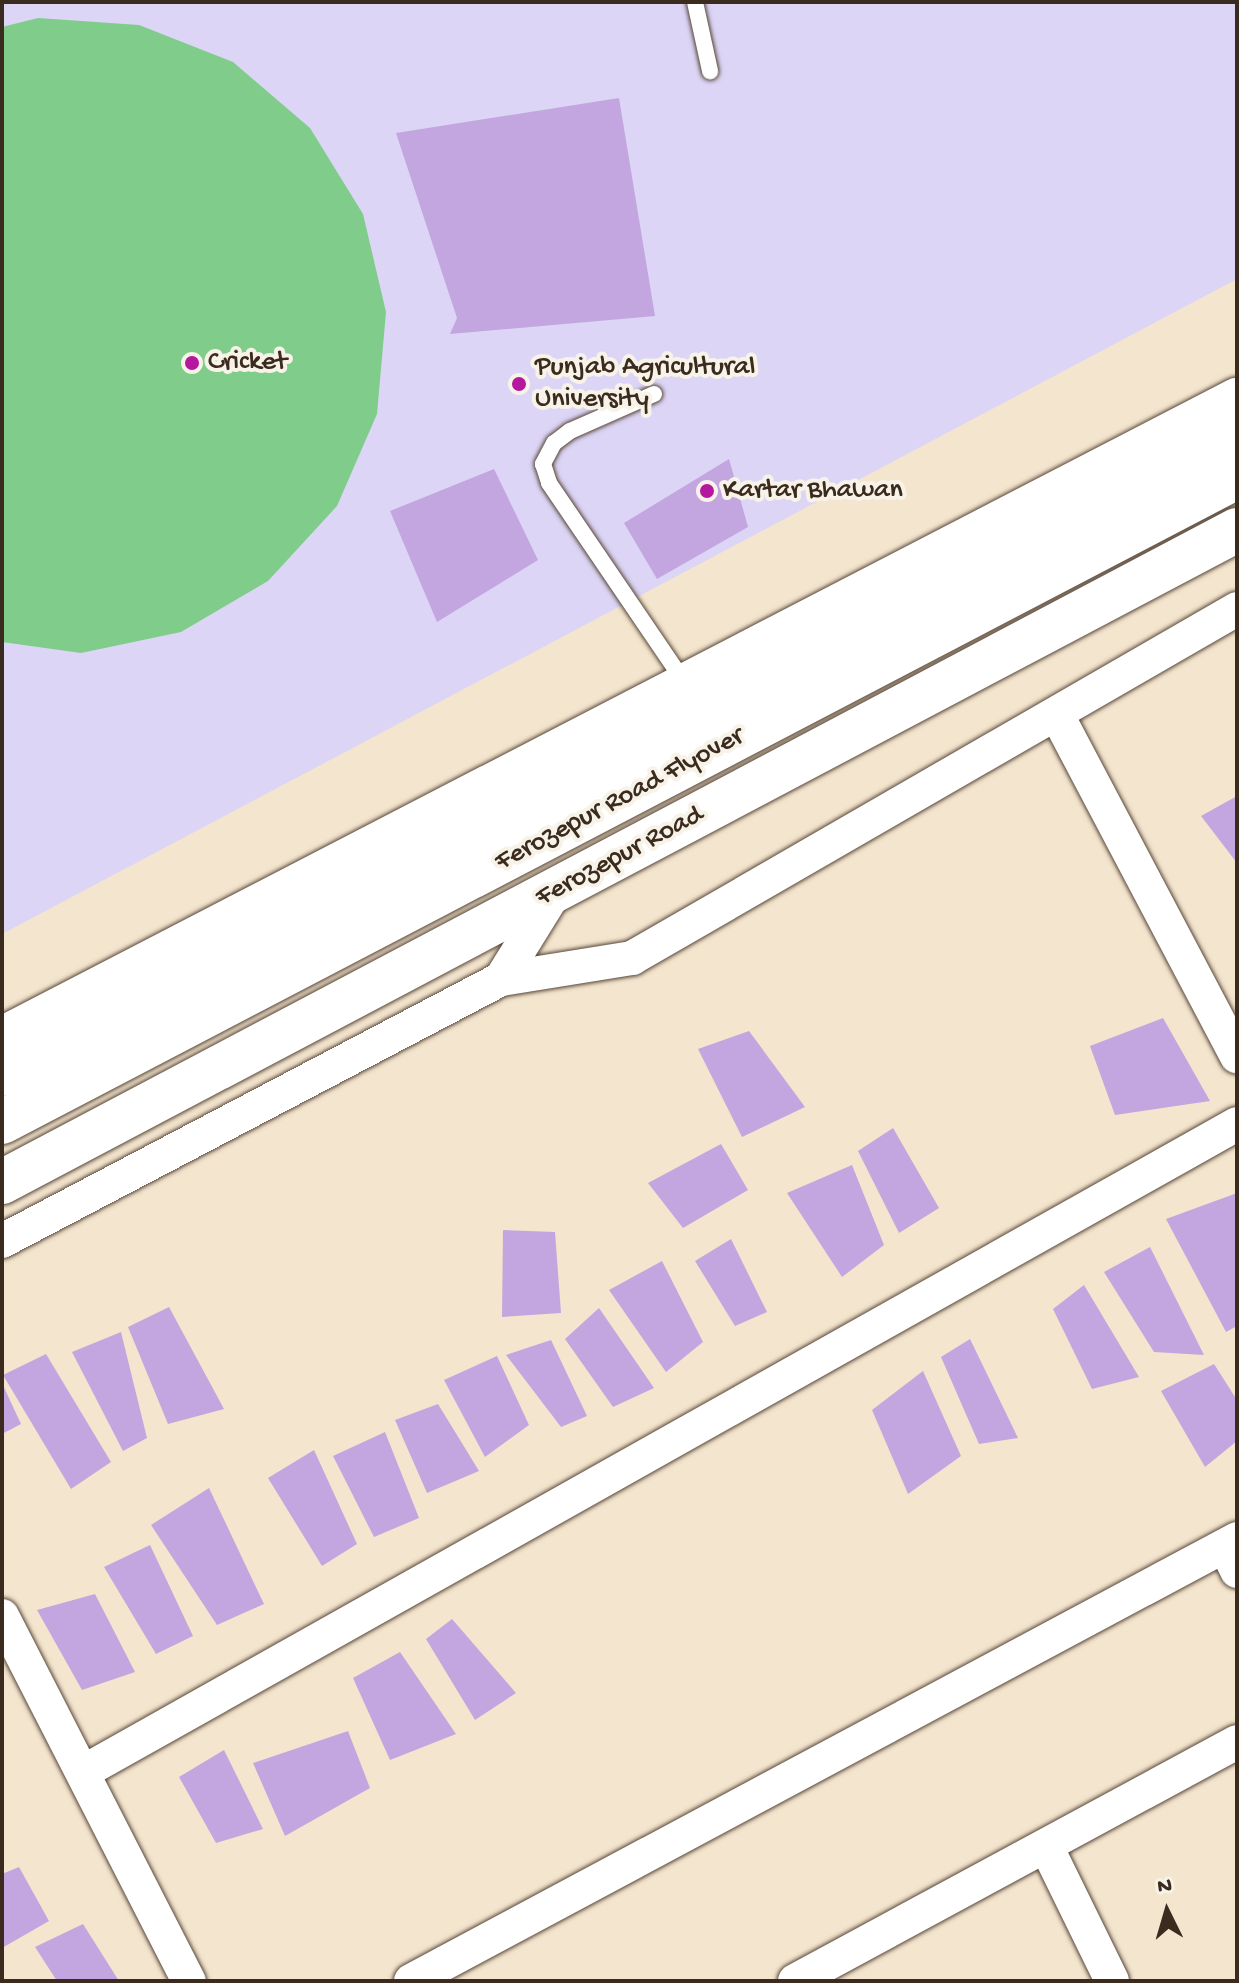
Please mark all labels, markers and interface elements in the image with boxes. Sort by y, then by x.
place label: Cricket [208,346,287,380]
place label: Punjab Agricultural University [535,351,755,417]
marker: Cricket [183,354,201,372]
marker: Punjab Agricultural University [510,375,528,393]
place label: Kartar Bhawan [723,474,903,508]
marker: Kartar Bhawan [698,482,716,500]
street label: Ferozepur Road Flyover [490,720,750,880]
street label: Ferozepur Road [531,799,709,915]
north arrow [1127,1871,1207,1951]
text: N [1157,1874,1173,1901]

